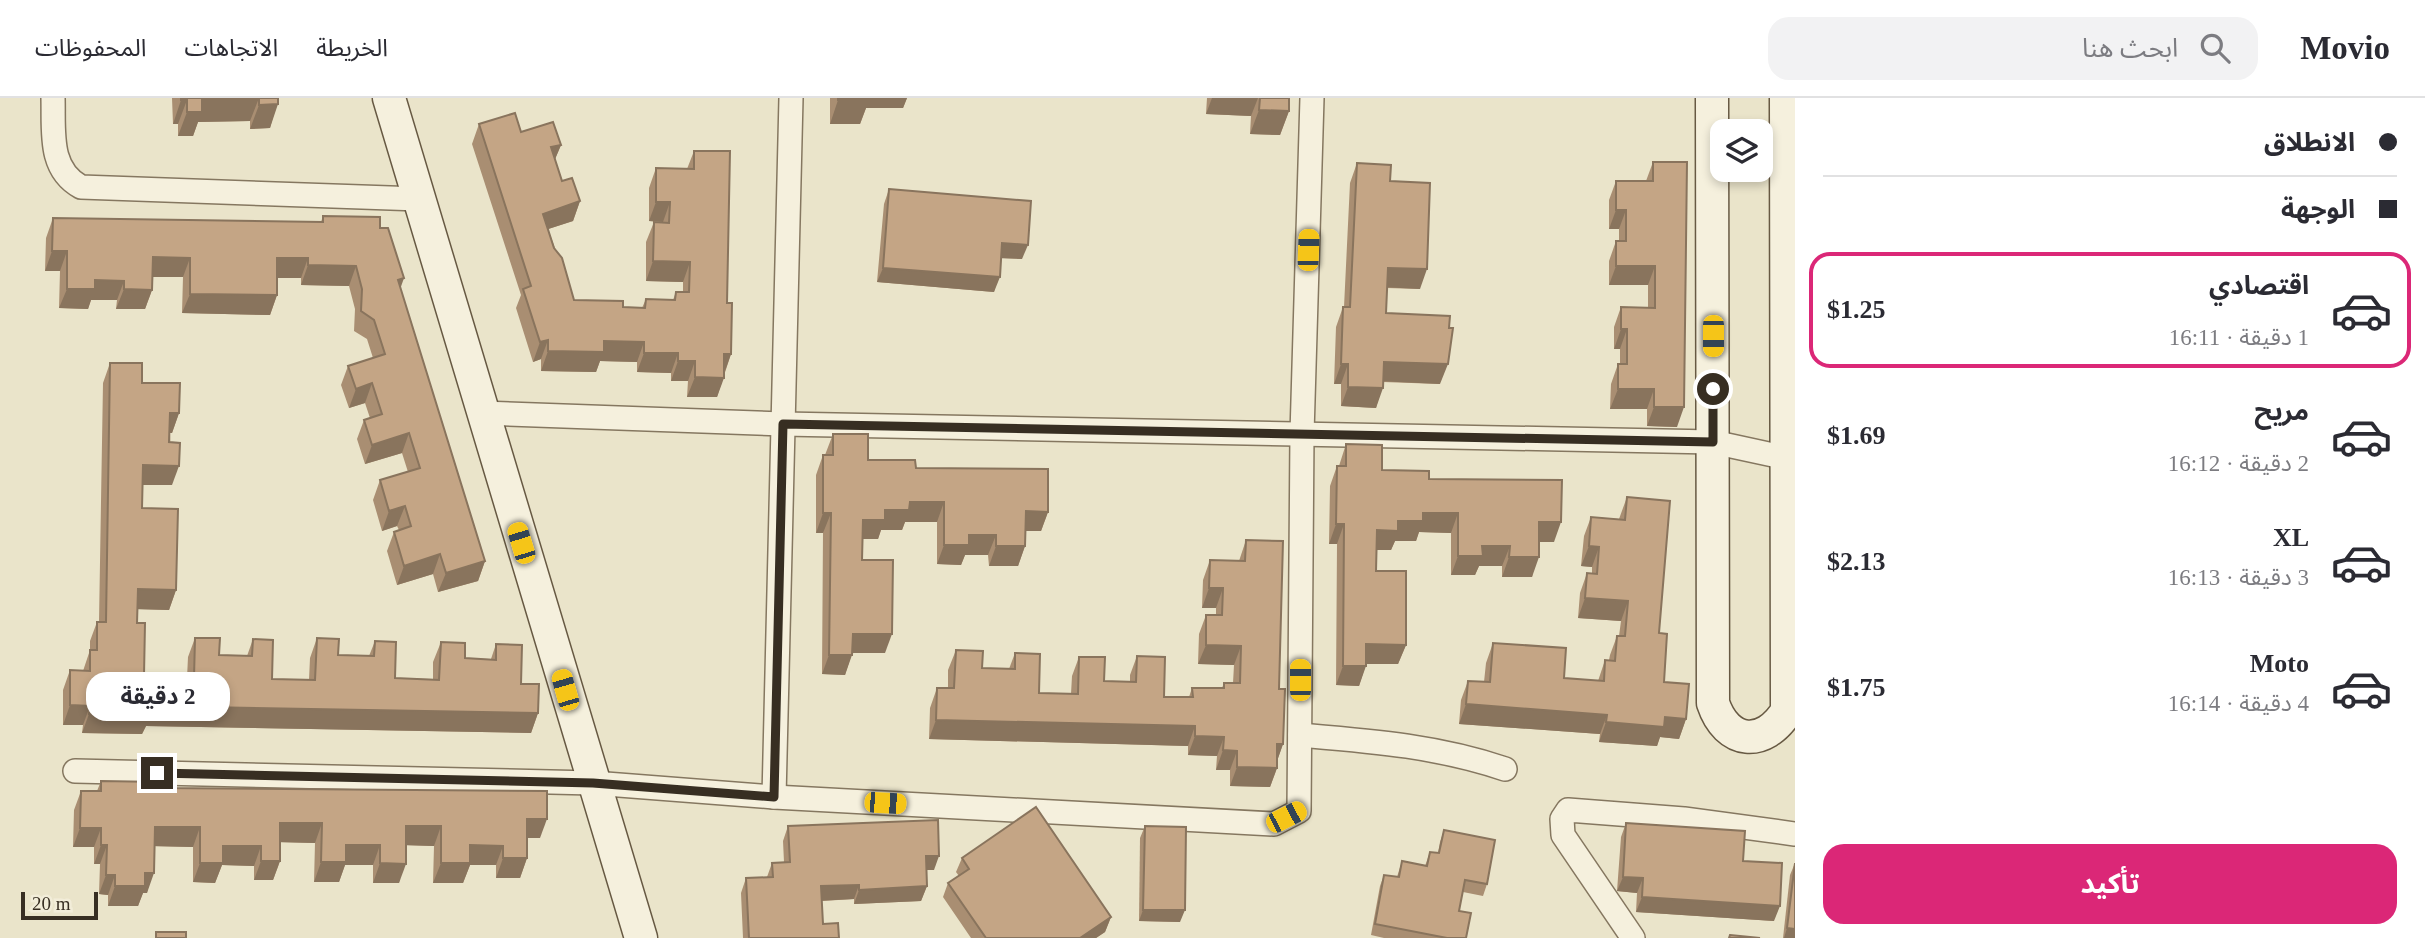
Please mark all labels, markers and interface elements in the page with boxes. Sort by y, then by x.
search box [1768,17,2258,80]
icon: search [2196,29,2234,67]
text: Movio [2300,30,2390,66]
text: ابحث هنا [2082,34,2178,63]
text: المحفوظات [35,35,146,61]
text: الاتجاهات [184,35,278,61]
text: الخريطة [316,35,388,61]
map controls [1710,119,1773,182]
button: layers [1710,119,1773,182]
text: الانطلاق [2264,128,2355,157]
text: الوجهة [2281,195,2355,224]
car [1297,229,1320,271]
text: اقتصادي [2209,271,2309,300]
icon: car [2330,279,2393,342]
text: $1.25 [1827,295,1886,324]
car [1703,315,1724,357]
text: 1 دقيقة · 16:11 [2169,325,2309,350]
route start [1697,373,1729,405]
text: مريح [2254,397,2309,426]
icon: car [2330,405,2393,468]
text: $1.69 [1827,421,1886,450]
text: 2 دقيقة · 16:12 [2168,451,2309,476]
car [505,520,538,566]
text: XL [2273,523,2309,552]
icon: car [2330,531,2393,594]
text: $2.13 [1827,547,1886,576]
text: 3 دقيقة · 16:13 [2168,565,2309,590]
text: Moto [2250,649,2309,678]
icon: car [2330,657,2393,720]
car [1290,659,1311,701]
car [550,667,581,713]
callout: 2 دقيقة [85,672,229,720]
text: $1.75 [1827,673,1886,702]
text: 2 دقيقة [120,684,196,709]
text: 4 دقيقة · 16:14 [2168,691,2309,716]
route end [141,757,173,789]
car [864,791,907,815]
car [1263,798,1310,836]
button: تأكيد [1823,844,2397,924]
scale bar [21,889,98,921]
text: 20 m [32,893,71,914]

